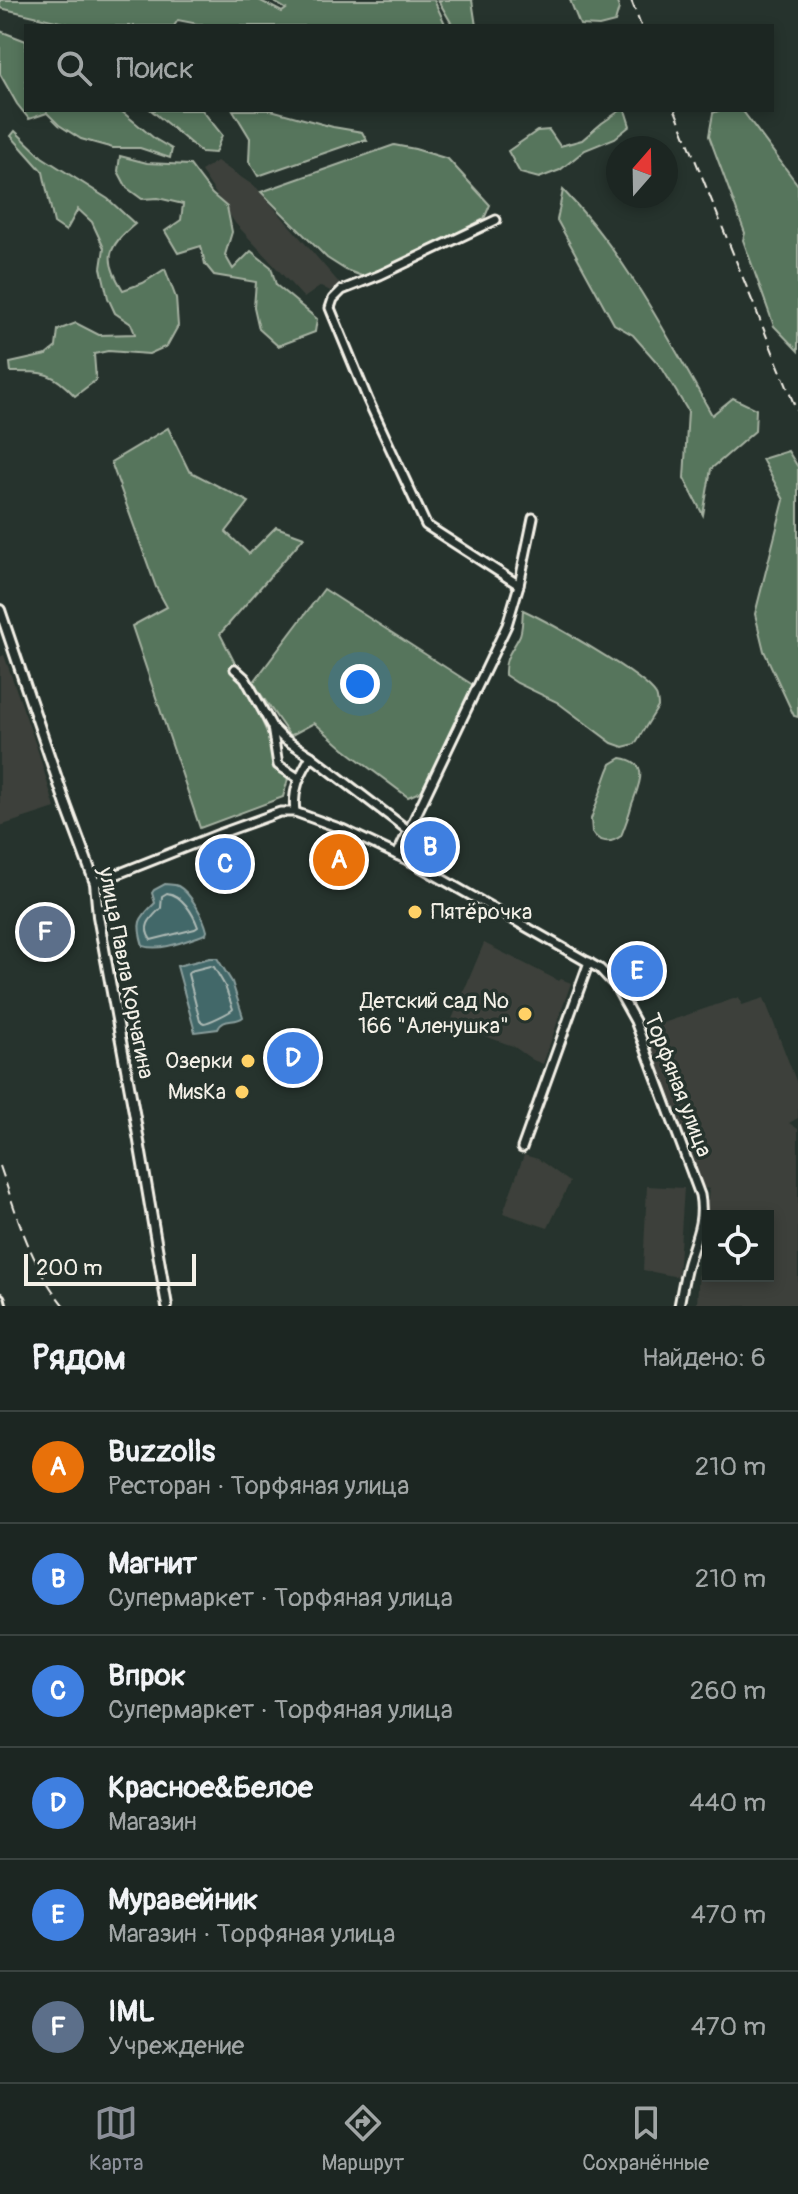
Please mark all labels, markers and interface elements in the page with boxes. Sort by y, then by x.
search box [24,24,774,112]
icon: search [52,46,96,90]
text: Поиск [116,50,194,87]
north arrow [606,136,678,208]
your location [340,664,380,704]
pin: B [404,817,456,877]
pin: A [313,830,365,890]
pin: C [199,834,251,894]
street label: улица Павла Корчагина [92,864,160,1081]
place label: Пятёрочка [431,898,532,926]
pin: F [19,902,71,962]
marker: Пятёрочка [406,903,424,921]
pin: E [611,941,663,1001]
place label: Детский сад № 166 "Аленушка" [358,987,509,1040]
marker: Детский сад № 166 "Аленушка" [516,1005,534,1023]
street label: Торфяная улица [638,1009,718,1161]
pin: D [267,1028,319,1088]
place label: Озерки [165,1047,232,1075]
marker: Озерки [239,1052,257,1070]
place label: МиsКа [168,1078,226,1106]
marker: МиsКа [233,1083,251,1101]
map controls [702,1210,774,1282]
button: locate [702,1210,774,1282]
scale bar [24,1250,196,1286]
text: 200 m [36,1254,103,1282]
text: Рядом [32,1337,126,1380]
text: Найдено: 6 [642,1342,766,1374]
text: Buzzolls [108,1433,215,1470]
text: A [50,1451,66,1483]
text: 210 m [695,1451,766,1483]
text: Ресторан · Торфяная улица [108,1470,409,1502]
text: Магнит [108,1545,197,1582]
text: B [51,1563,65,1595]
text: 210 m [695,1563,766,1595]
text: Супермаркет · Торфяная улица [108,1582,453,1614]
text: Впрок [108,1657,186,1694]
text: C [50,1675,66,1707]
text: 260 m [690,1675,766,1707]
text: Супермаркет · Торфяная улица [108,1694,453,1726]
text: Красное&Белое [108,1769,313,1806]
text: D [50,1787,66,1819]
text: 440 m [689,1787,766,1819]
text: Магазин [108,1806,197,1838]
text: Муравейник [108,1881,258,1918]
text: E [51,1899,65,1931]
text: 470 m [691,1899,766,1931]
text: Магазин · Торфяная улица [108,1918,395,1950]
text: IML [108,1993,155,2030]
text: F [50,2011,66,2043]
text: 470 m [691,2011,766,2043]
text: Учреждение [108,2030,244,2062]
tab: Карта [89,2101,144,2177]
tab: Маршрут [321,2101,404,2177]
tab: Сохранённые [582,2101,709,2177]

